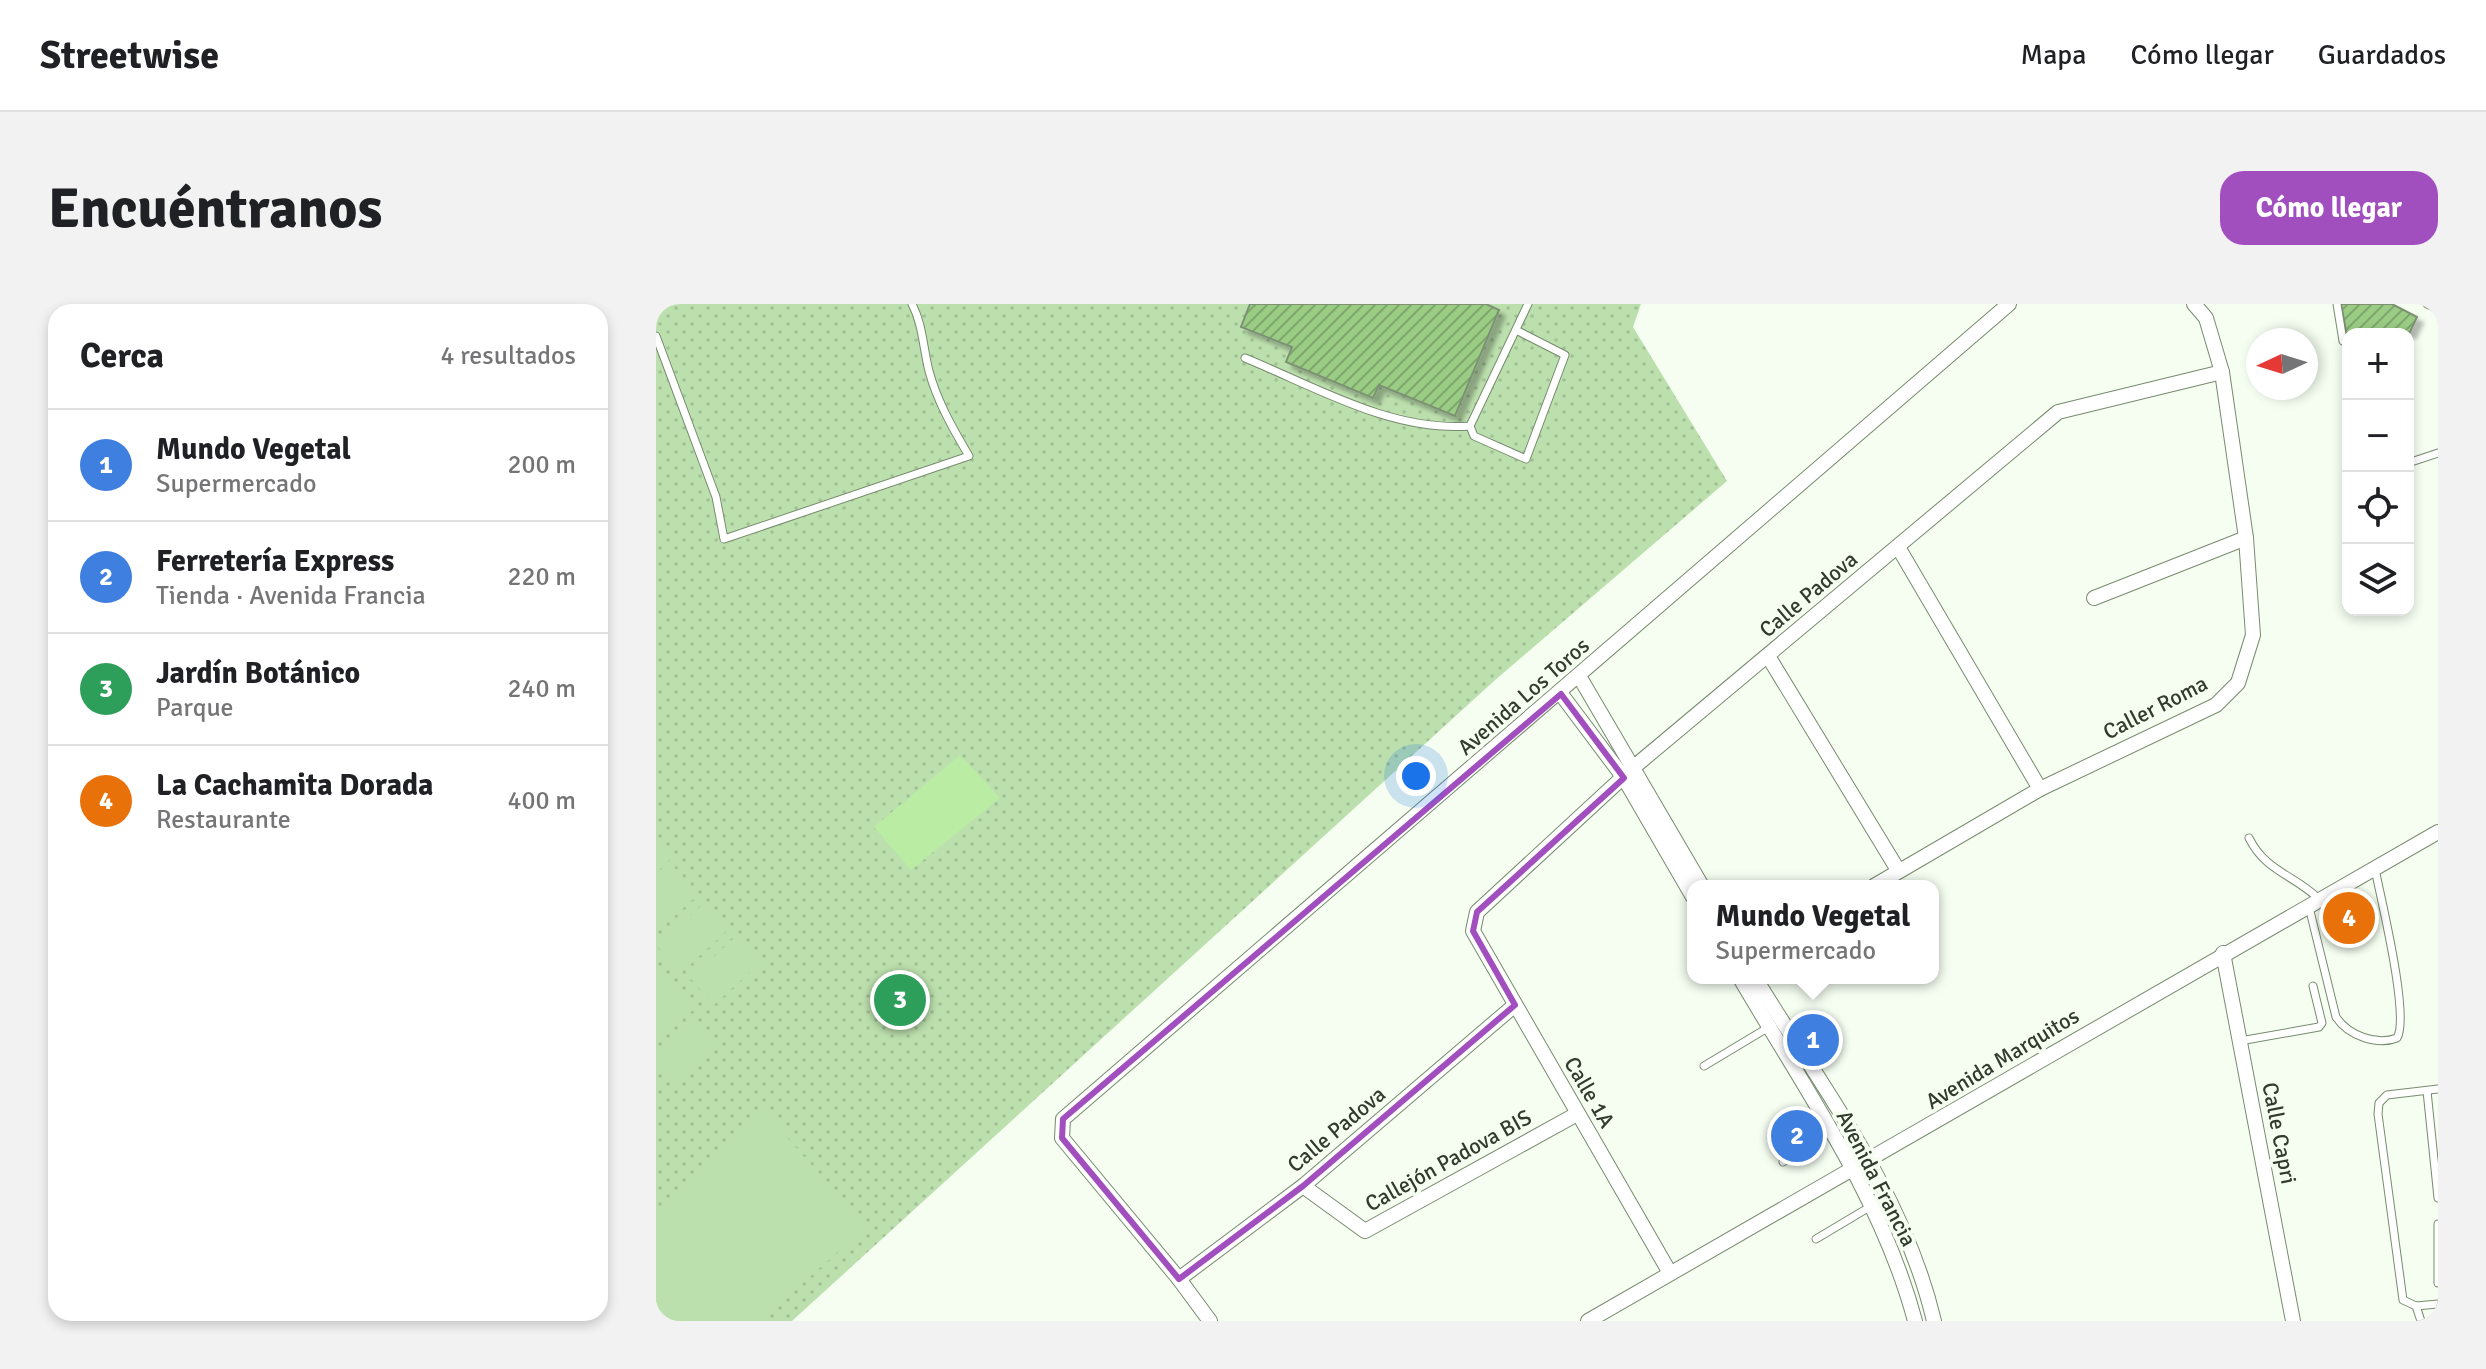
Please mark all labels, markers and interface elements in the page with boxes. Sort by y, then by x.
text: Streetwise [40,32,219,79]
text: Mapa [2021,38,2086,72]
text: Cómo llegar [2130,38,2274,72]
text: Guardados [2318,38,2446,72]
button: Cómo llegar [2220,171,2438,245]
text: Encuéntranos [48,174,382,243]
north arrow [2246,328,2318,400]
map controls [2342,328,2414,616]
button: + [2342,328,2414,400]
text: Cerca [80,335,164,377]
text: 4 resultados [440,340,576,372]
button: − [2342,400,2414,472]
text: Mundo Vegetal [156,431,351,468]
text: 1 [99,449,113,481]
text: 200 m [507,449,576,481]
text: Supermercado [156,468,316,500]
button: locate [2342,472,2414,544]
text: Ferretería Express [156,543,394,580]
button: layers [2342,544,2414,616]
street label: Calle Padova [1754,546,1863,643]
text: 2 [99,561,113,593]
text: 220 m [507,561,576,593]
text: Tienda · Avenida Francia [156,580,426,612]
street label: Avenida Los Toros [1452,632,1595,761]
text: Jardín Botánico [156,655,360,692]
street label: Caller Roma [2098,670,2212,745]
text: 3 [99,673,113,705]
text: 240 m [507,673,576,705]
text: Parque [156,692,234,724]
your location [1396,756,1436,796]
text: La Cachamita Dorada [156,767,433,804]
text: 4 [99,785,113,817]
text: 400 m [507,785,576,817]
text: Restaurante [156,804,291,836]
popup [1687,880,1939,984]
pin: 4 [2323,888,2375,948]
text: Mundo Vegetal [1716,898,1910,935]
text: Supermercado [1716,935,1876,967]
pin: 3 [874,970,926,1030]
street label: Avenida Marquitos [1921,1002,2084,1115]
pin: 1 [1787,1010,1839,1070]
street label: Calle 1A [1558,1052,1621,1133]
street label: Calle Capri [2256,1080,2303,1186]
street label: Calle Padova [1282,1081,1391,1178]
street label: Callejón Padova BIS [1360,1104,1536,1217]
pin: 2 [1771,1106,1823,1166]
street label: Avenida Francia [1831,1106,1922,1251]

